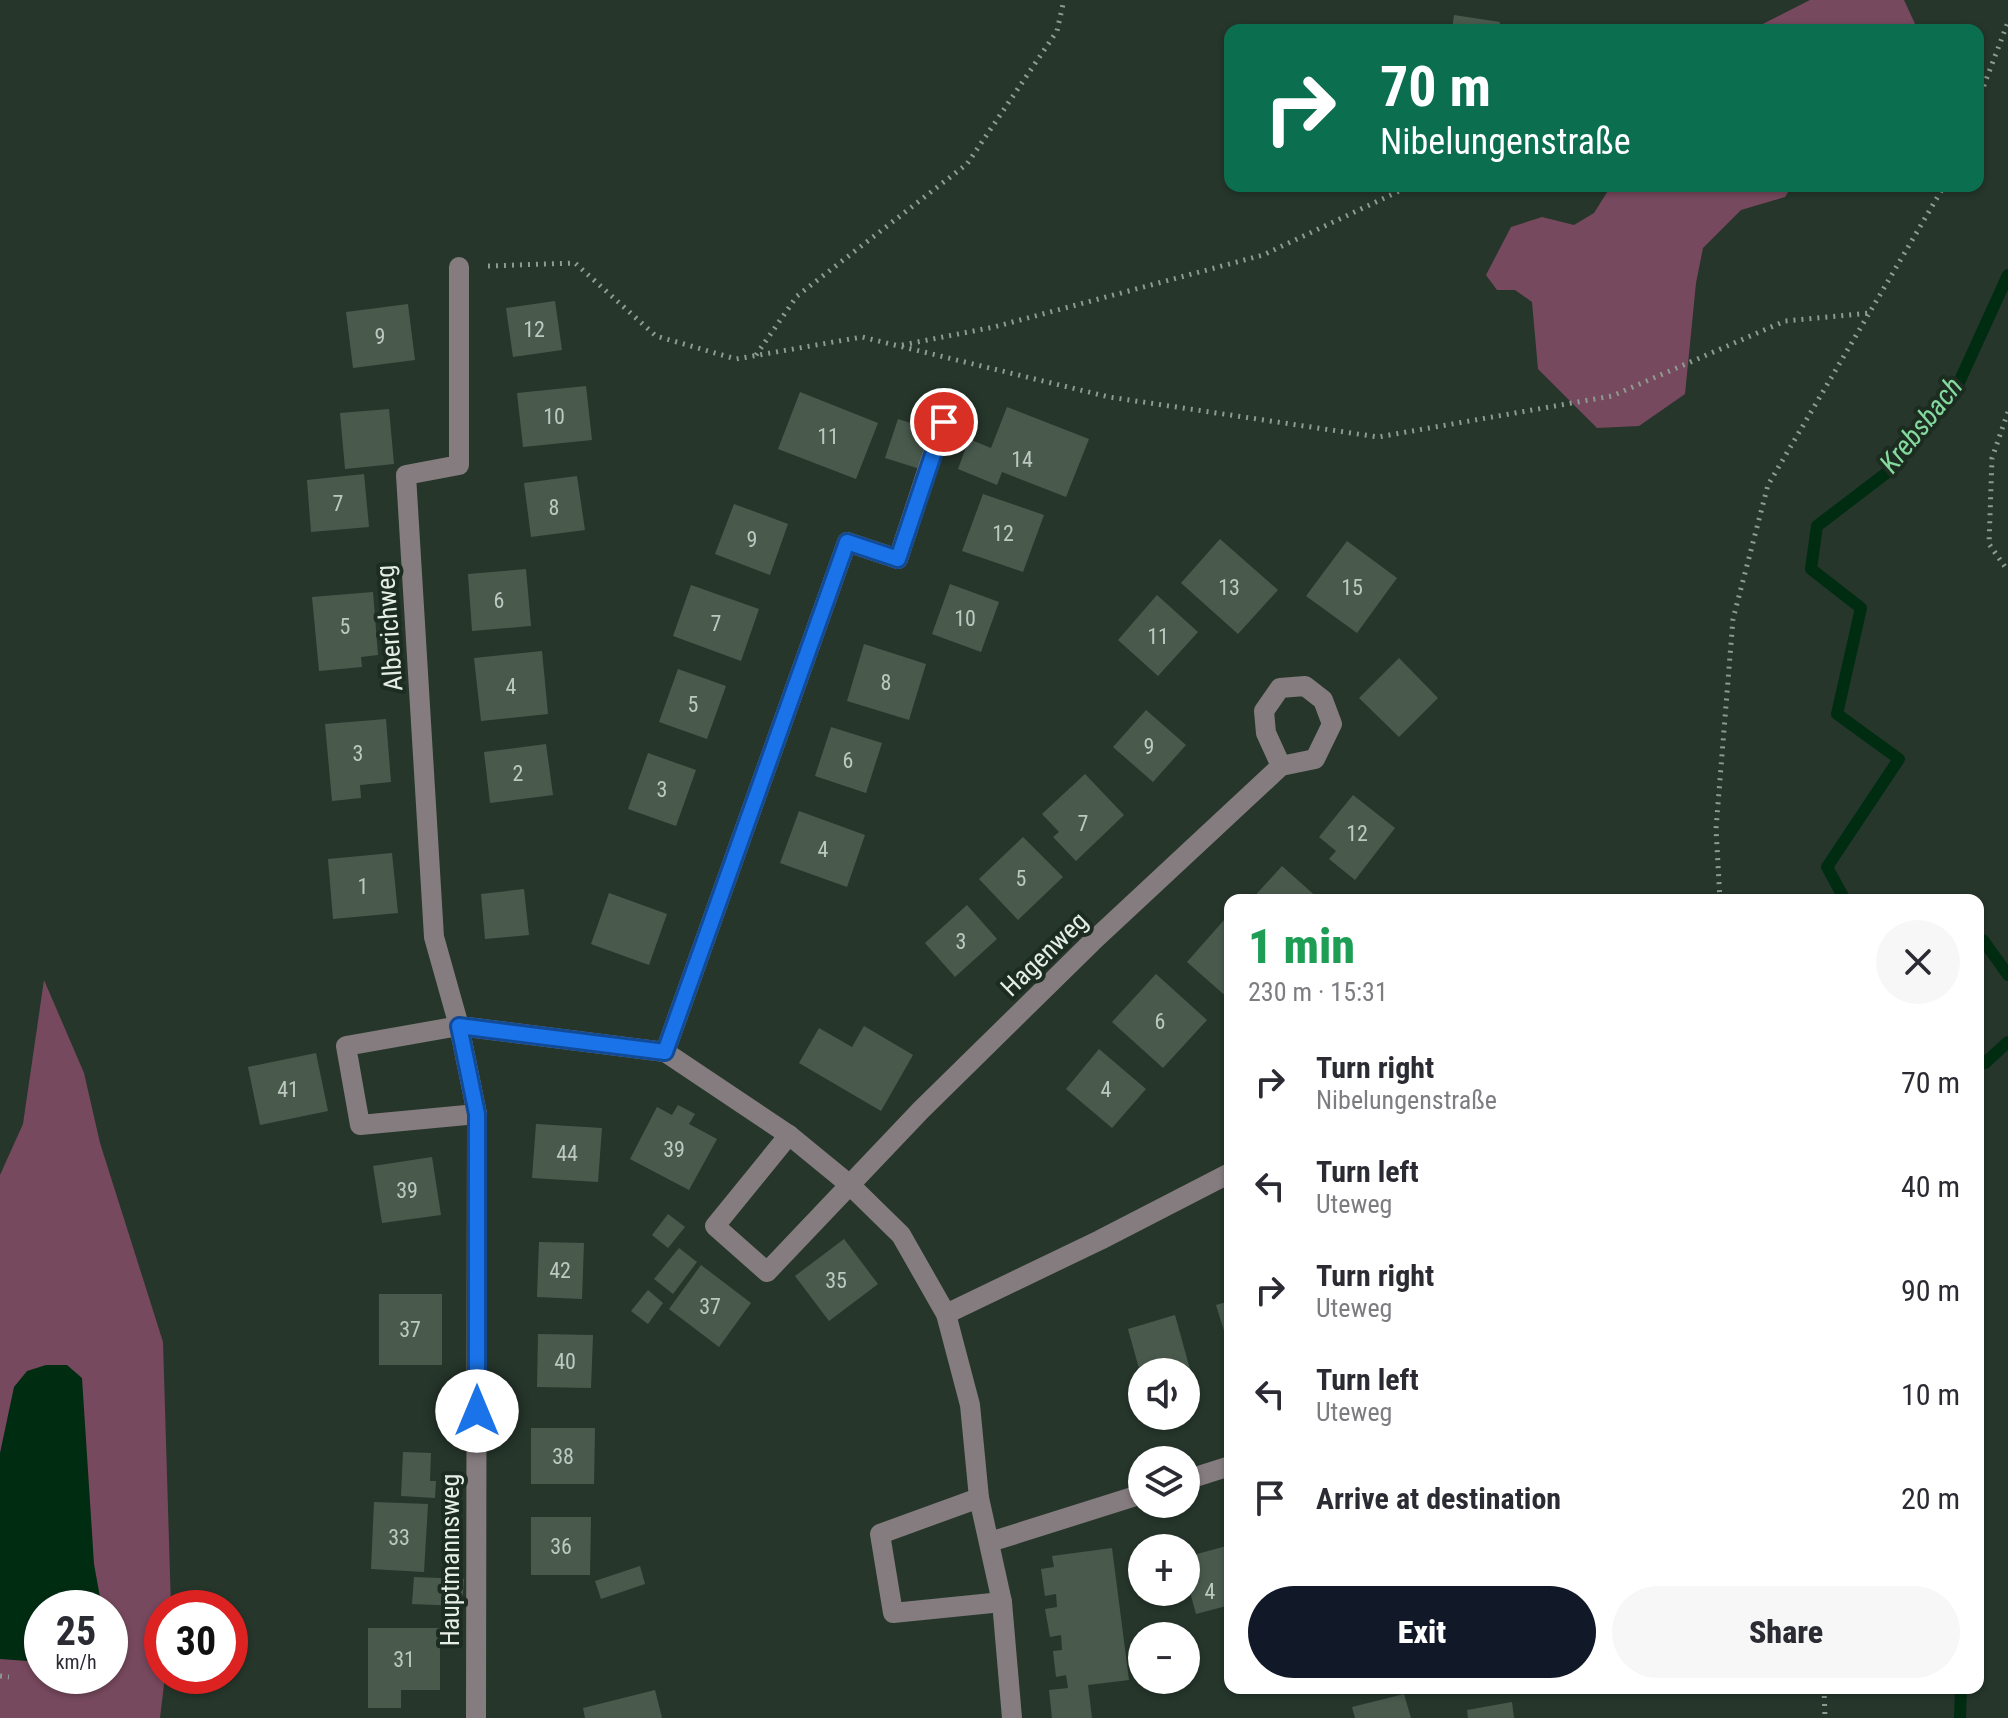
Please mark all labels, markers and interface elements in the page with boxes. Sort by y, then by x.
text: 70 m [1380,54,1491,120]
icon: right [1248,56,1352,160]
text: Nibelungenstraße [1380,121,1631,163]
house number: 12 [523,317,545,342]
house number: 9 [375,324,385,349]
water label: Krebsbach [1872,371,1970,479]
pin [910,388,978,456]
icon: arrive [922,400,966,444]
house number: 10 [543,404,565,429]
house number: 11 [817,424,839,449]
house number: 14 [1011,447,1033,472]
house number: 7 [333,491,343,516]
house number: 8 [549,495,559,520]
house number: 12 [992,521,1014,546]
house number: 9 [747,527,757,552]
street label: Alberichweg [370,564,408,692]
house number: 13 [1218,575,1240,600]
house number: 15 [1341,575,1363,600]
house number: 6 [494,588,504,613]
house number: 10 [954,606,976,631]
house number: 7 [711,611,721,636]
house number: 5 [340,614,350,639]
house number: 11 [1147,624,1169,649]
house number: 8 [881,670,891,695]
house number: 4 [506,674,517,699]
house number: 5 [688,692,698,717]
house number: 9 [1144,734,1154,759]
house number: 3 [353,741,363,766]
house number: 6 [843,748,853,773]
house number: 2 [513,761,523,786]
house number: 3 [657,777,667,802]
house number: 7 [1078,811,1088,836]
house number: 12 [1346,821,1368,846]
house number: 4 [818,837,829,862]
house number: 5 [1016,866,1026,891]
house number: 1 [358,874,368,899]
street label: Hagenweg [995,906,1093,1002]
text: 1 min [1248,918,1355,975]
button: close [1876,920,1960,1004]
house number: 3 [956,929,966,954]
text: 230 m · 15:31 [1248,977,1388,1007]
house number: 6 [1155,1009,1165,1034]
text: Turn right [1316,1050,1434,1085]
icon: right [1248,1060,1292,1104]
text: 70 m [1901,1065,1960,1100]
house number: 41 [277,1077,299,1102]
house number: 4 [1101,1077,1112,1102]
text: Nibelungenstraße [1316,1085,1497,1115]
house number: 39 [663,1137,685,1162]
house number: 44 [556,1141,578,1166]
text: Turn left [1316,1154,1419,1189]
icon: left [1248,1164,1292,1208]
text: 40 m [1901,1169,1960,1204]
house number: 39 [396,1178,418,1203]
text: Uteweg [1316,1189,1392,1219]
house number: 42 [549,1258,571,1283]
text: Turn right [1316,1258,1434,1293]
house number: 35 [825,1268,847,1293]
icon: right [1248,1268,1292,1312]
text: 90 m [1901,1273,1960,1308]
text: Uteweg [1316,1293,1392,1323]
house number: 37 [699,1294,721,1319]
house number: 37 [399,1317,421,1342]
house number: 40 [554,1349,576,1374]
map controls [1128,1358,1200,1694]
button: sound [1128,1358,1200,1430]
text: Turn left [1316,1362,1419,1397]
position arrow [435,1369,519,1453]
icon: left [1248,1372,1292,1416]
text: 10 m [1901,1377,1960,1412]
text: Uteweg [1316,1397,1392,1427]
house number: 38 [552,1444,574,1469]
button: layers [1128,1446,1200,1518]
street label: Hauptmannsweg [435,1474,465,1646]
icon: arrive [1248,1476,1292,1520]
text: Arrive at destination [1316,1481,1561,1516]
text: 20 m [1901,1481,1960,1516]
house number: 33 [388,1525,410,1550]
house number: 36 [550,1534,572,1559]
button: + [1128,1534,1200,1606]
house number: 4 [1205,1579,1216,1604]
button: Exit [1248,1586,1596,1678]
button: Share [1612,1586,1960,1678]
speed limit sign: 30 [144,1590,248,1694]
text: 25 [56,1608,96,1655]
button: − [1128,1622,1200,1694]
house number: 31 [393,1647,415,1672]
text: km/h [55,1650,97,1674]

